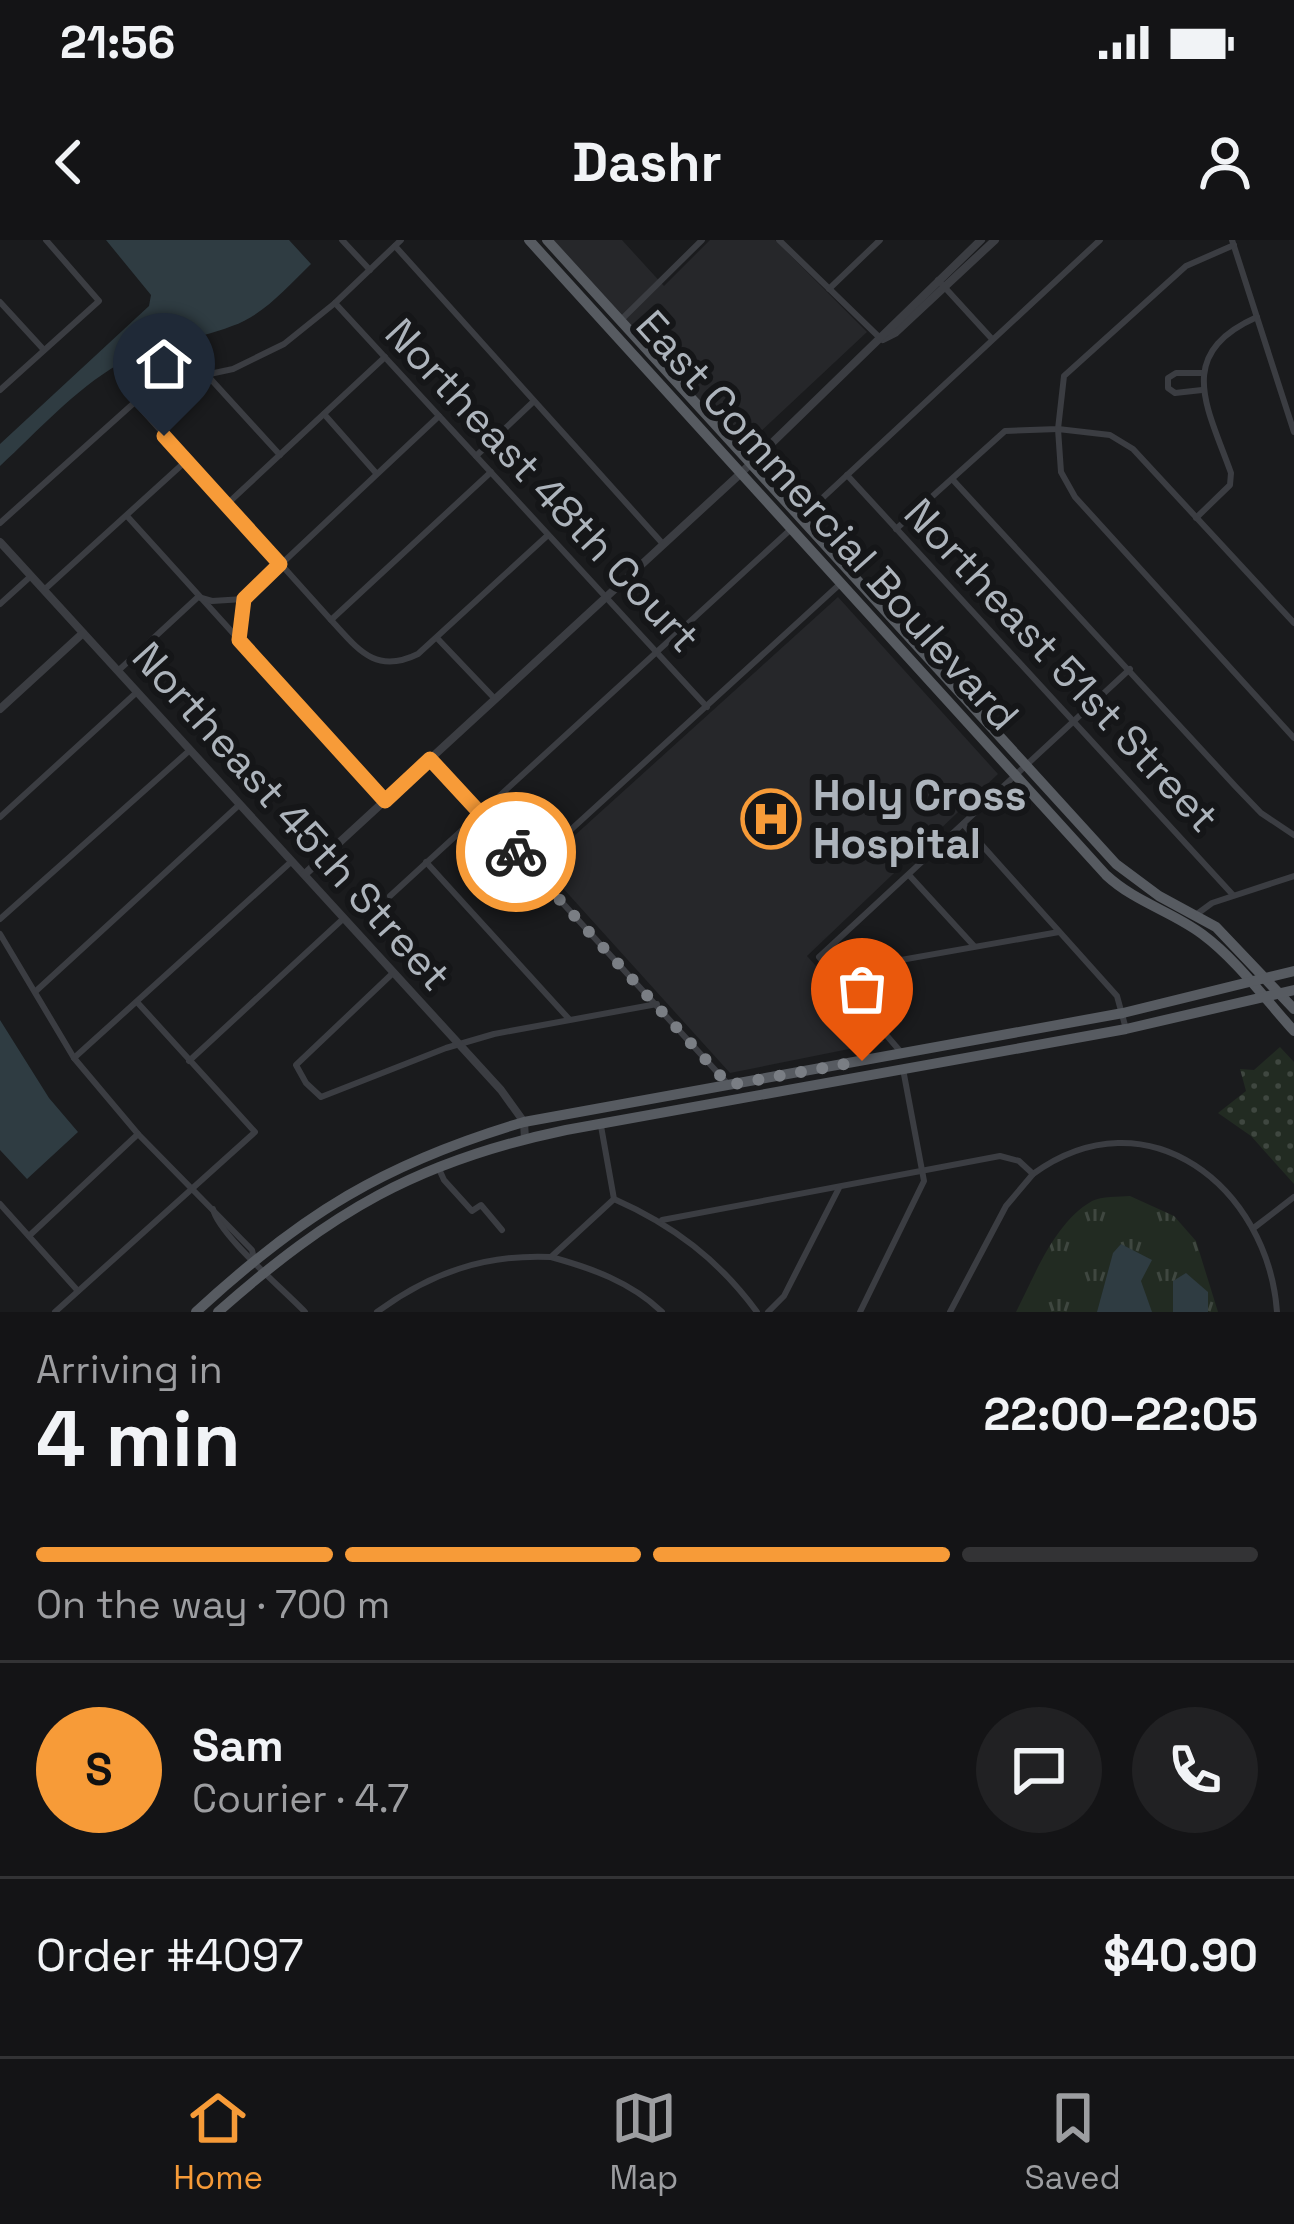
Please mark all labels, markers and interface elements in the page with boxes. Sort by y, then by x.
text: 21:56 [60,14,175,71]
text: Dashr [572,128,722,197]
icon: back [36,129,102,195]
icon: person [1192,129,1258,195]
street label: East Commercial Boulevard [625,299,1030,741]
street label: Northeast 48th Court [374,307,711,663]
pin [113,313,215,436]
icon: home [131,331,197,397]
street label: Northeast 51st Street [893,487,1230,843]
street label: Northeast 45th Street [121,631,462,1002]
place label: Holy Cross Hospital [813,769,1027,870]
hospital icon: Holy Cross Hospital [740,788,802,850]
courier [456,792,576,912]
icon: bike [483,819,549,885]
pin [811,938,913,1061]
icon: bag [829,956,895,1022]
text: Arriving in [36,1345,223,1394]
text: 22:00–22:05 [983,1386,1258,1443]
text: 4 min [36,1389,241,1489]
text: On the way · 700 m [36,1580,390,1629]
button: chat [976,1707,1102,1833]
button: phone [1132,1707,1258,1833]
text: Sam [192,1717,284,1774]
text: S [85,1741,113,1798]
text: Courier · 4.7 [192,1774,409,1823]
text: Order #4097 [36,1927,304,1984]
text: $40.90 [1103,1927,1258,1984]
tab: Home [173,2085,263,2199]
tab: Map [609,2085,678,2199]
tab: Saved [1025,2085,1121,2199]

